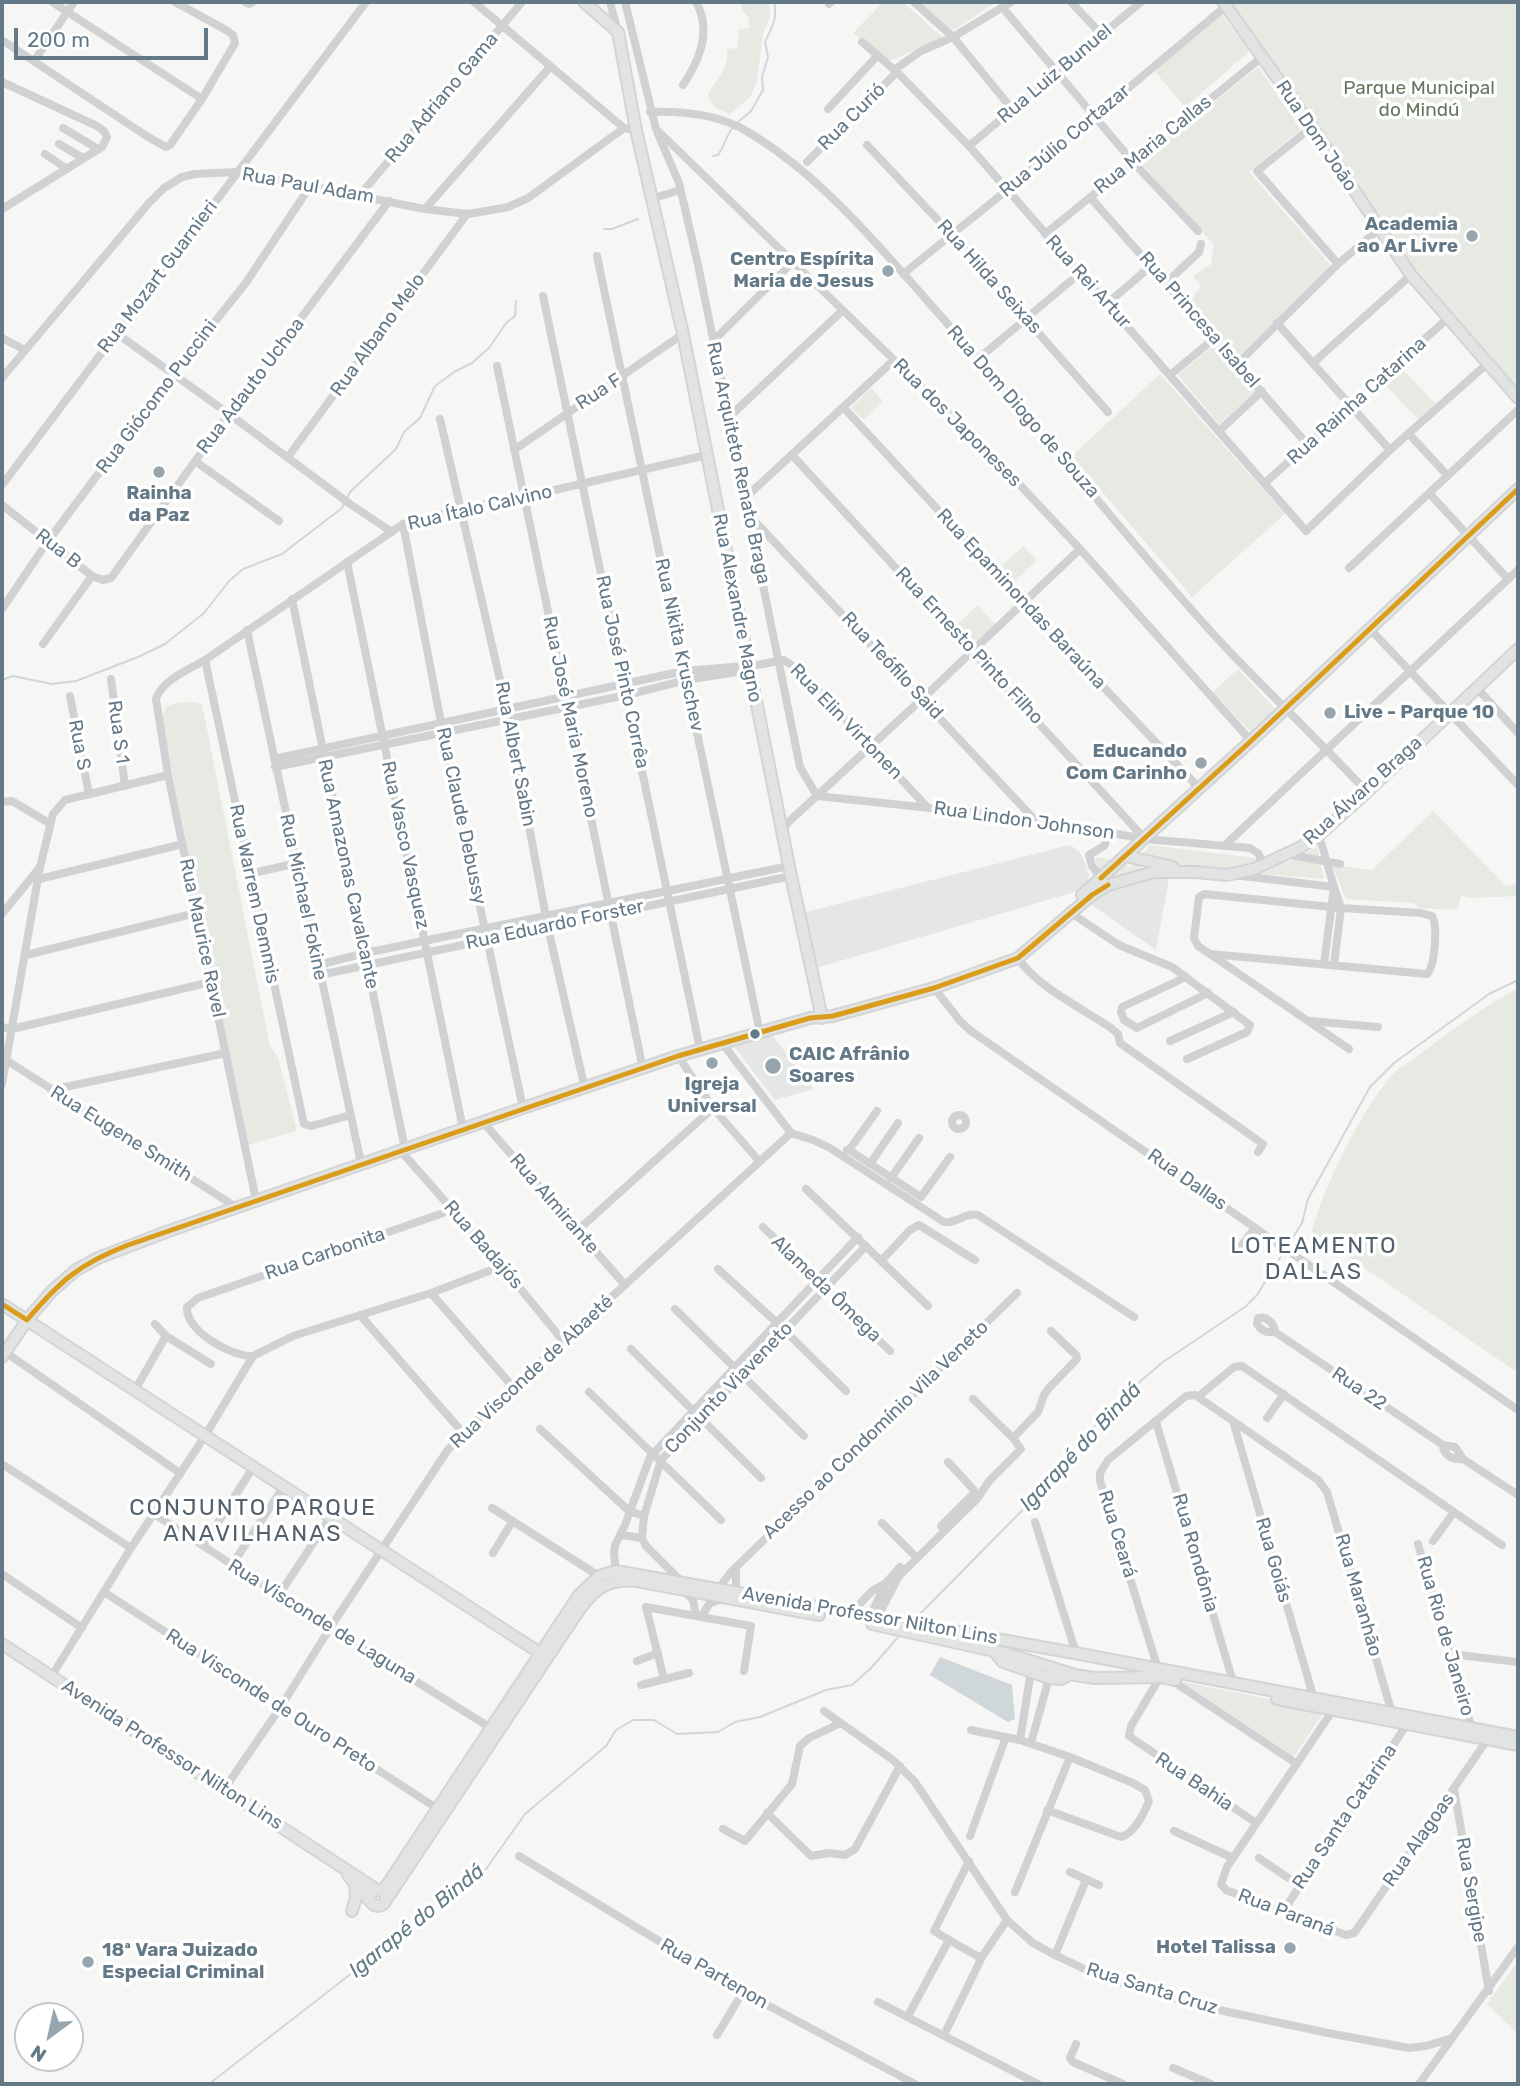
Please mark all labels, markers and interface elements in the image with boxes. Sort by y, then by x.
scale bar [18,14,212,58]
street label: Rua Luiz Bunuel [993,20,1117,128]
text: 200 m [27,27,90,52]
street label: Rua Adriano Gama [381,28,503,168]
street label: Rua Dom João [1271,76,1361,196]
park label: Parque Municipal do Mindú [1343,78,1495,122]
street label: Rua Curió [814,79,890,155]
street label: Rua Júlio Cortazar [995,80,1135,202]
street label: Rua Maria Callas [1090,91,1216,199]
street label: Rua Paul Adam [240,163,376,209]
street label: Rua Mozart Guarnieri [93,196,223,358]
place label: Academia ao Ar Livre [1357,214,1458,258]
street label: Rua Hilda Seixas [932,215,1046,339]
marker: Academia ao Ar Livre [1464,228,1480,244]
street label: Rua Rei Artur [1040,231,1136,333]
street label: Rua Princesa Isabel [1134,247,1264,393]
place label: Centro Espírita Maria de Jesus [730,249,874,293]
marker: Centro Espírita Maria de Jesus [880,263,896,279]
street label: Rua Albano Melo [326,269,430,401]
street label: Rua Adauto Uchoa [192,313,310,459]
street label: Rua Giócomo Puccini [92,316,222,478]
street label: Rua Dom Diogo de Souza [942,321,1104,503]
street label: Rua Rainha Catarina [1283,332,1431,470]
street label: Rua Arquiteto Renato Braga [701,340,775,586]
street label: Rua dos Japoneses [888,354,1026,492]
street label: Rua F [572,369,626,415]
marker: Rainha da Paz [151,464,167,480]
street label: Rua Ítalo Calvino [406,480,554,536]
place label: Rainha da Paz [126,483,192,527]
street label: Rua Epaminondas Baraúna [931,504,1111,694]
street label: Rua Alexandre Magno [708,512,766,704]
street label: Rua B [31,524,85,574]
street label: Rua Nikita Kruschev [650,556,708,734]
street label: Rua Ernesto Pinto Filho [890,563,1048,729]
street label: Rua José Pinto Corrêa [590,573,654,771]
street label: Rua Teófilo Said [836,608,948,724]
street label: Rua José Maria Moreno [537,614,603,820]
street label: Rua Elin Virtonen [785,659,907,785]
street label: Rua Albert Sabin [490,680,540,828]
street label: Rua S 1 [102,699,134,765]
place label: Live - Parque 10 [1344,702,1494,724]
marker: Live - Parque 10 [1322,705,1338,721]
street label: Rua S [63,718,95,772]
street label: Rua Claude Debussy [431,725,491,907]
street label: Rua Álvaro Braga [1299,732,1427,850]
place label: Educando Com Carinho [1066,741,1187,785]
marker: Educando Com Carinho [1193,755,1209,771]
street label: Rua Amazonas Cavalcante [312,757,384,991]
street label: Rua Vasco Vasquez [376,759,434,931]
street label: Rua Lindon Johnson [932,797,1116,845]
street label: Rua Warrem Demmis [224,802,284,986]
street label: Rua Michael Fokine [274,812,332,982]
street label: Rua Maurice Ravel [174,856,230,1020]
street label: Rua Eduardo Forster [464,895,646,955]
unlabelled marker [748,1027,762,1041]
place label: CAIC Afrânio Soares [789,1044,910,1088]
marker: Igreja Universal [704,1055,720,1071]
marker: CAIC Afrânio Soares [763,1056,783,1076]
place label: Igreja Universal [667,1074,757,1118]
street label: Rua Eugene Smith [46,1081,196,1187]
street label: Rua Dallas [1143,1144,1231,1216]
street label: Rua Almirante [504,1149,604,1259]
street label: Rua Badajós [438,1196,528,1294]
street label: Rua Carbonita [262,1223,388,1285]
street label: Alameda Ômega [766,1231,886,1347]
district label: LOTEAMENTO DALLAS [1232,1232,1396,1286]
street label: Rua Visconde de Abaeté [446,1290,618,1454]
street label: Acesso ao Condomínio Vila Veneto [759,1316,993,1544]
street label: Conjunto Viaveneto [660,1317,798,1459]
street label: Rua 22 [1327,1362,1391,1416]
water label: Igarapé do Bindá [1015,1377,1147,1517]
street label: Rua Ceará [1093,1487,1141,1581]
street label: Rua Rondônia [1167,1491,1223,1615]
district label: CONJUNTO PARQUE ANAVILHANAS [131,1494,375,1548]
street label: Rua Goiás [1250,1515,1296,1605]
street label: Rua Maranhão [1330,1531,1386,1659]
street label: Rua Rio de Janeiro [1411,1553,1479,1719]
street label: Rua Visconde de Laguna [224,1555,420,1689]
street label: Avenida Professor Nilton Lins [741,1582,999,1650]
street label: Rua Visconde de Ouro Preto [161,1624,381,1778]
street label: Avenida Professor Nilton Lins [57,1675,287,1835]
street label: Rua Santa Catarina [1288,1740,1402,1894]
street label: Rua Bahia [1151,1748,1237,1816]
street label: Rua Alagoas [1378,1789,1460,1891]
street label: Rua Sergipe [1451,1836,1491,1944]
water label: Igarapé do Bindá [344,1859,490,1983]
street label: Rua Paraná [1235,1884,1337,1942]
street label: Rua Partenon [656,1934,772,2014]
place label: Hotel Talissa [1156,1937,1276,1959]
place label: 18ª Vara Juizado Especial Criminal [102,1940,264,1984]
marker: Hotel Talissa [1282,1940,1298,1956]
marker: 18ª Vara Juizado Especial Criminal [80,1954,96,1970]
street label: Rua Santa Cruz [1084,1958,1220,2020]
north arrow [14,2002,84,2072]
text: N [26,2040,50,2067]

